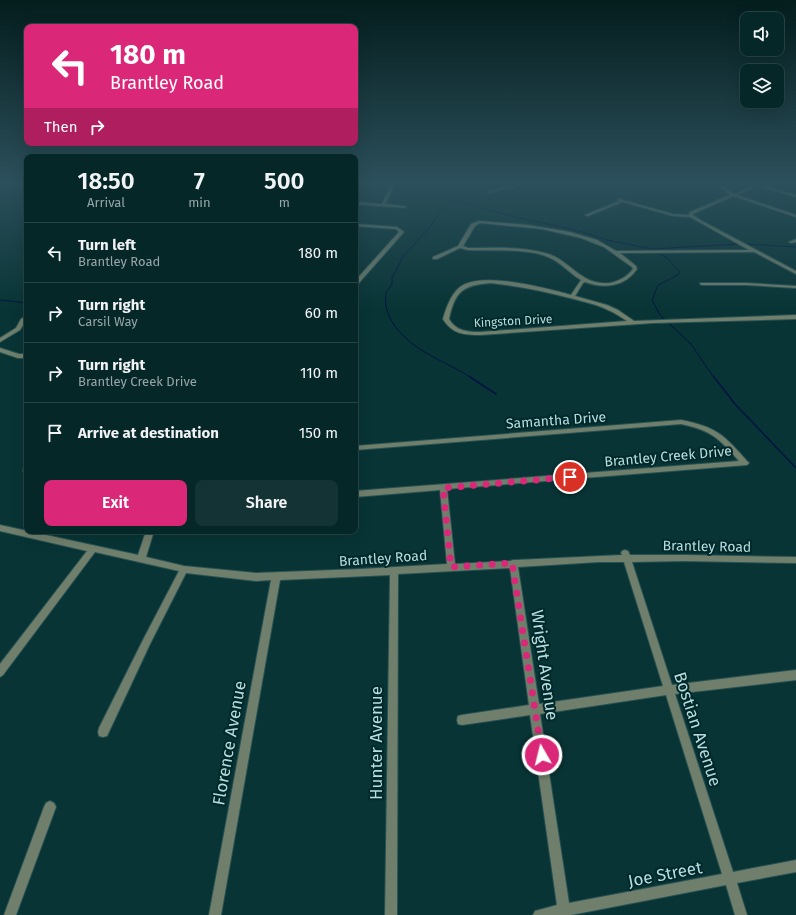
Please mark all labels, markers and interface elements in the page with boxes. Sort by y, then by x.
map controls [740,12,784,108]
button: sound [740,12,784,56]
text: 180 m [110,38,186,71]
icon: left [44,40,96,92]
button: layers [740,64,784,108]
text: Brantley Road [110,72,224,94]
icon: right [86,116,108,138]
text: Then [44,118,78,136]
text: 18:50 [77,167,135,195]
text: 7 [194,167,205,195]
text: 500 [264,167,305,195]
text: Arrival [87,195,125,210]
text: min [188,195,211,210]
text: m [279,195,290,210]
text: Turn left [78,236,136,254]
icon: left [44,242,66,264]
text: 180 m [298,244,338,262]
text: Brantley Road [78,254,160,269]
text: Turn right [78,296,145,314]
icon: right [44,302,66,324]
text: 60 m [305,304,338,322]
street label: Kingston Drive [473,312,553,330]
text: Carsil Way [78,314,138,329]
text: Turn right [78,356,145,374]
icon: right [44,362,66,384]
text: 110 m [300,364,338,382]
text: Brantley Creek Drive [78,374,197,389]
street label: Samantha Drive [505,409,607,432]
icon: arrive [44,422,66,444]
text: Arrive at destination [78,424,219,442]
text: 150 m [299,424,338,442]
street label: Brantley Creek Drive [604,442,733,471]
pin [553,460,587,494]
icon: arrive [559,466,581,488]
button: Exit [44,480,187,526]
button: Share [195,480,338,526]
street label: Brantley Road [663,537,751,556]
street label: Brantley Road [338,547,428,570]
street label: Wright Avenue [526,609,563,722]
street label: Bostian Avenue [669,669,726,789]
street label: Florence Avenue [208,679,251,807]
street label: Hunter Avenue [366,686,387,800]
position arrow [521,734,563,776]
street label: Joe Street [626,857,705,892]

